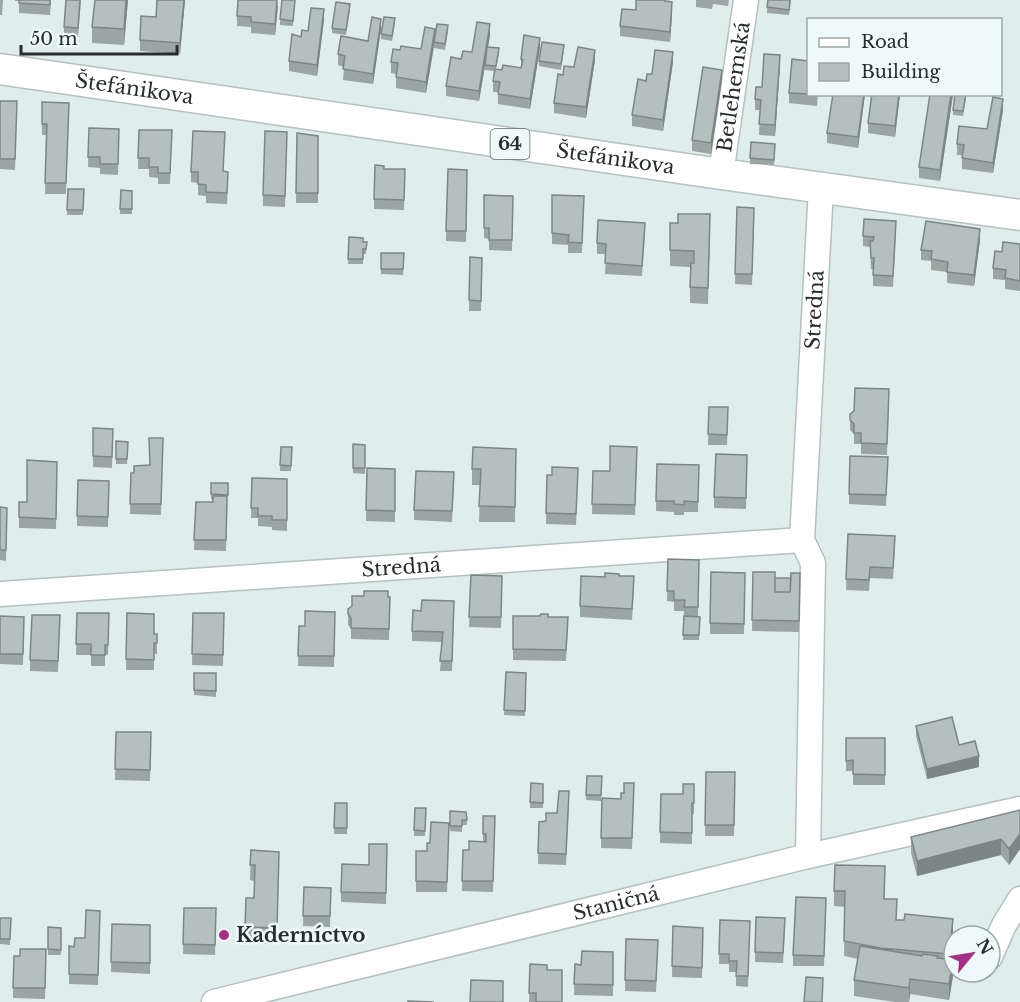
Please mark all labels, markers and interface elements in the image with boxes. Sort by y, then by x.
scale bar [21,18,177,56]
legend [807,18,1002,96]
street label: Betlehemská [712,19,755,154]
text: 50 m [30,28,78,50]
text: Road [861,31,909,53]
text: Building [861,61,940,83]
street label: Štefánikova [74,67,196,109]
road number: 64 [490,129,530,159]
street label: Štefánikova [555,137,677,179]
street label: Stredná [800,269,829,350]
street label: Stredná [361,552,442,582]
street label: Staničná [571,881,662,925]
place label: Kaderníctvo [236,923,365,947]
north arrow [942,924,1002,984]
marker: Kaderníctvo [217,928,231,942]
text: N [973,935,997,958]

